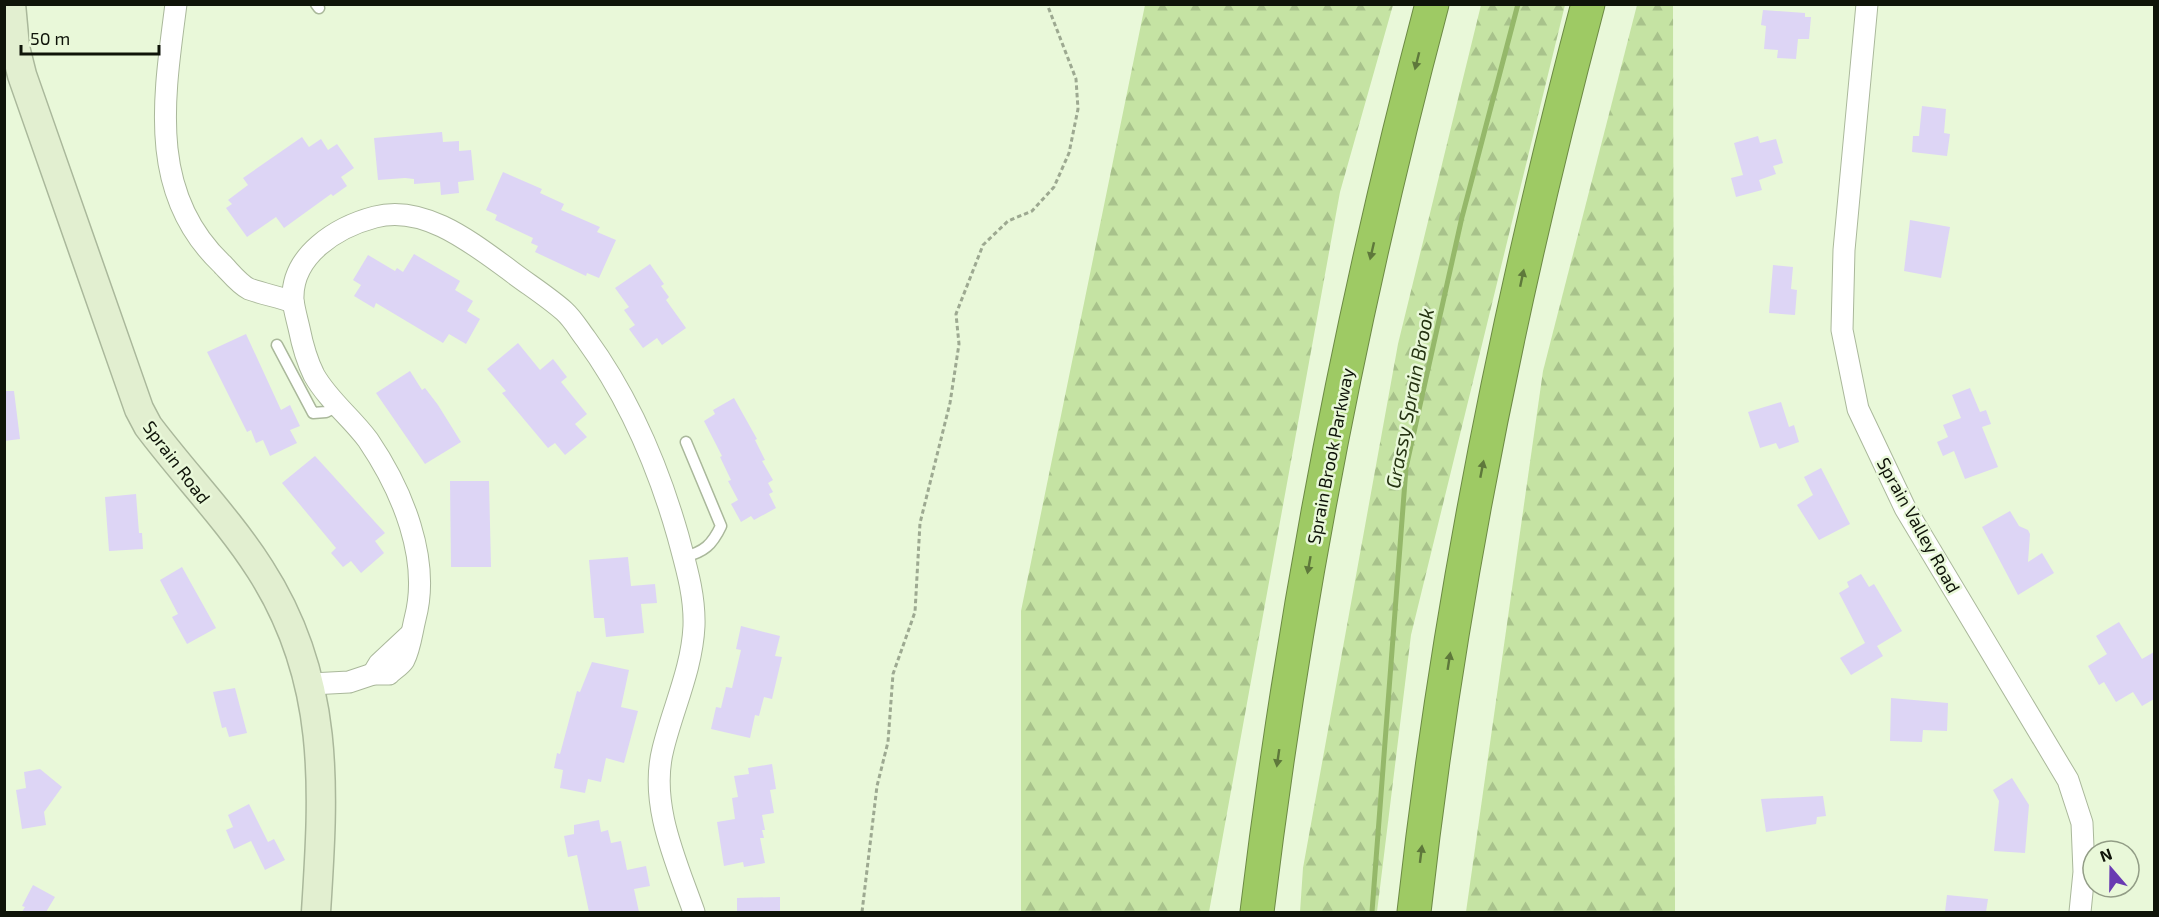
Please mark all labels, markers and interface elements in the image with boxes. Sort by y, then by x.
scale bar [21,18,159,56]
text: 50 m [30,27,70,49]
one-way arrow [1412,52,1422,70]
one-way arrow [1367,241,1376,260]
one-way arrow [1517,269,1527,288]
water label: Grassy Sprain Brook [1380,306,1439,490]
street label: Sprain Brook Parkway [1302,366,1358,546]
street label: Sprain Road [139,416,215,508]
street label: Sprain Valley Road [1873,453,1965,597]
one-way arrow [1478,460,1487,479]
one-way arrow [1304,556,1313,575]
one-way arrow [1445,652,1454,671]
one-way arrow [1273,749,1282,768]
north arrow [2081,839,2141,899]
text: N [2097,844,2114,865]
one-way arrow [1416,845,1426,864]

